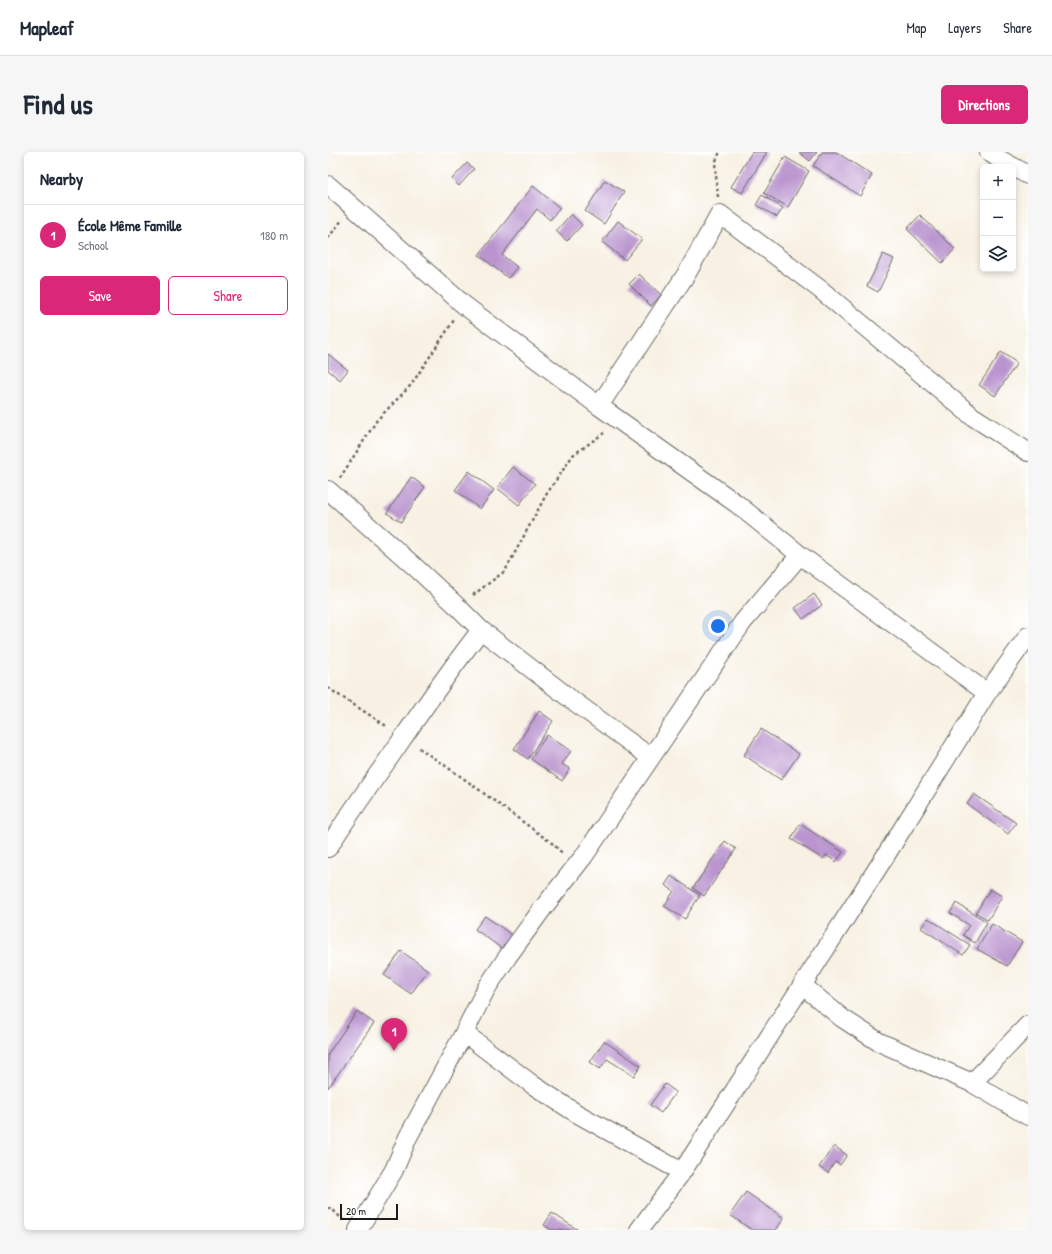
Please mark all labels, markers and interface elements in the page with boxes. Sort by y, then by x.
text: Mapleaf [20,15,74,41]
text: Map [906,18,926,37]
text: Layers [948,18,981,37]
text: Share [1003,18,1032,37]
text: Find us [24,85,93,123]
button: Directions [941,85,1028,124]
map controls [980,164,1016,272]
button: + [980,164,1016,200]
text: Nearby [40,167,83,190]
button: − [980,200,1016,236]
text: École Même Famille [78,215,182,236]
text: 1 [51,226,55,244]
text: 180 m [260,226,288,244]
text: School [78,236,108,254]
button: layers [980,236,1016,272]
button: Save [40,276,160,315]
button: Share [168,276,288,315]
your location [708,616,728,636]
pin: 1 [381,1018,407,1051]
scale bar [340,1202,398,1221]
text: 20 m [346,1204,366,1218]

